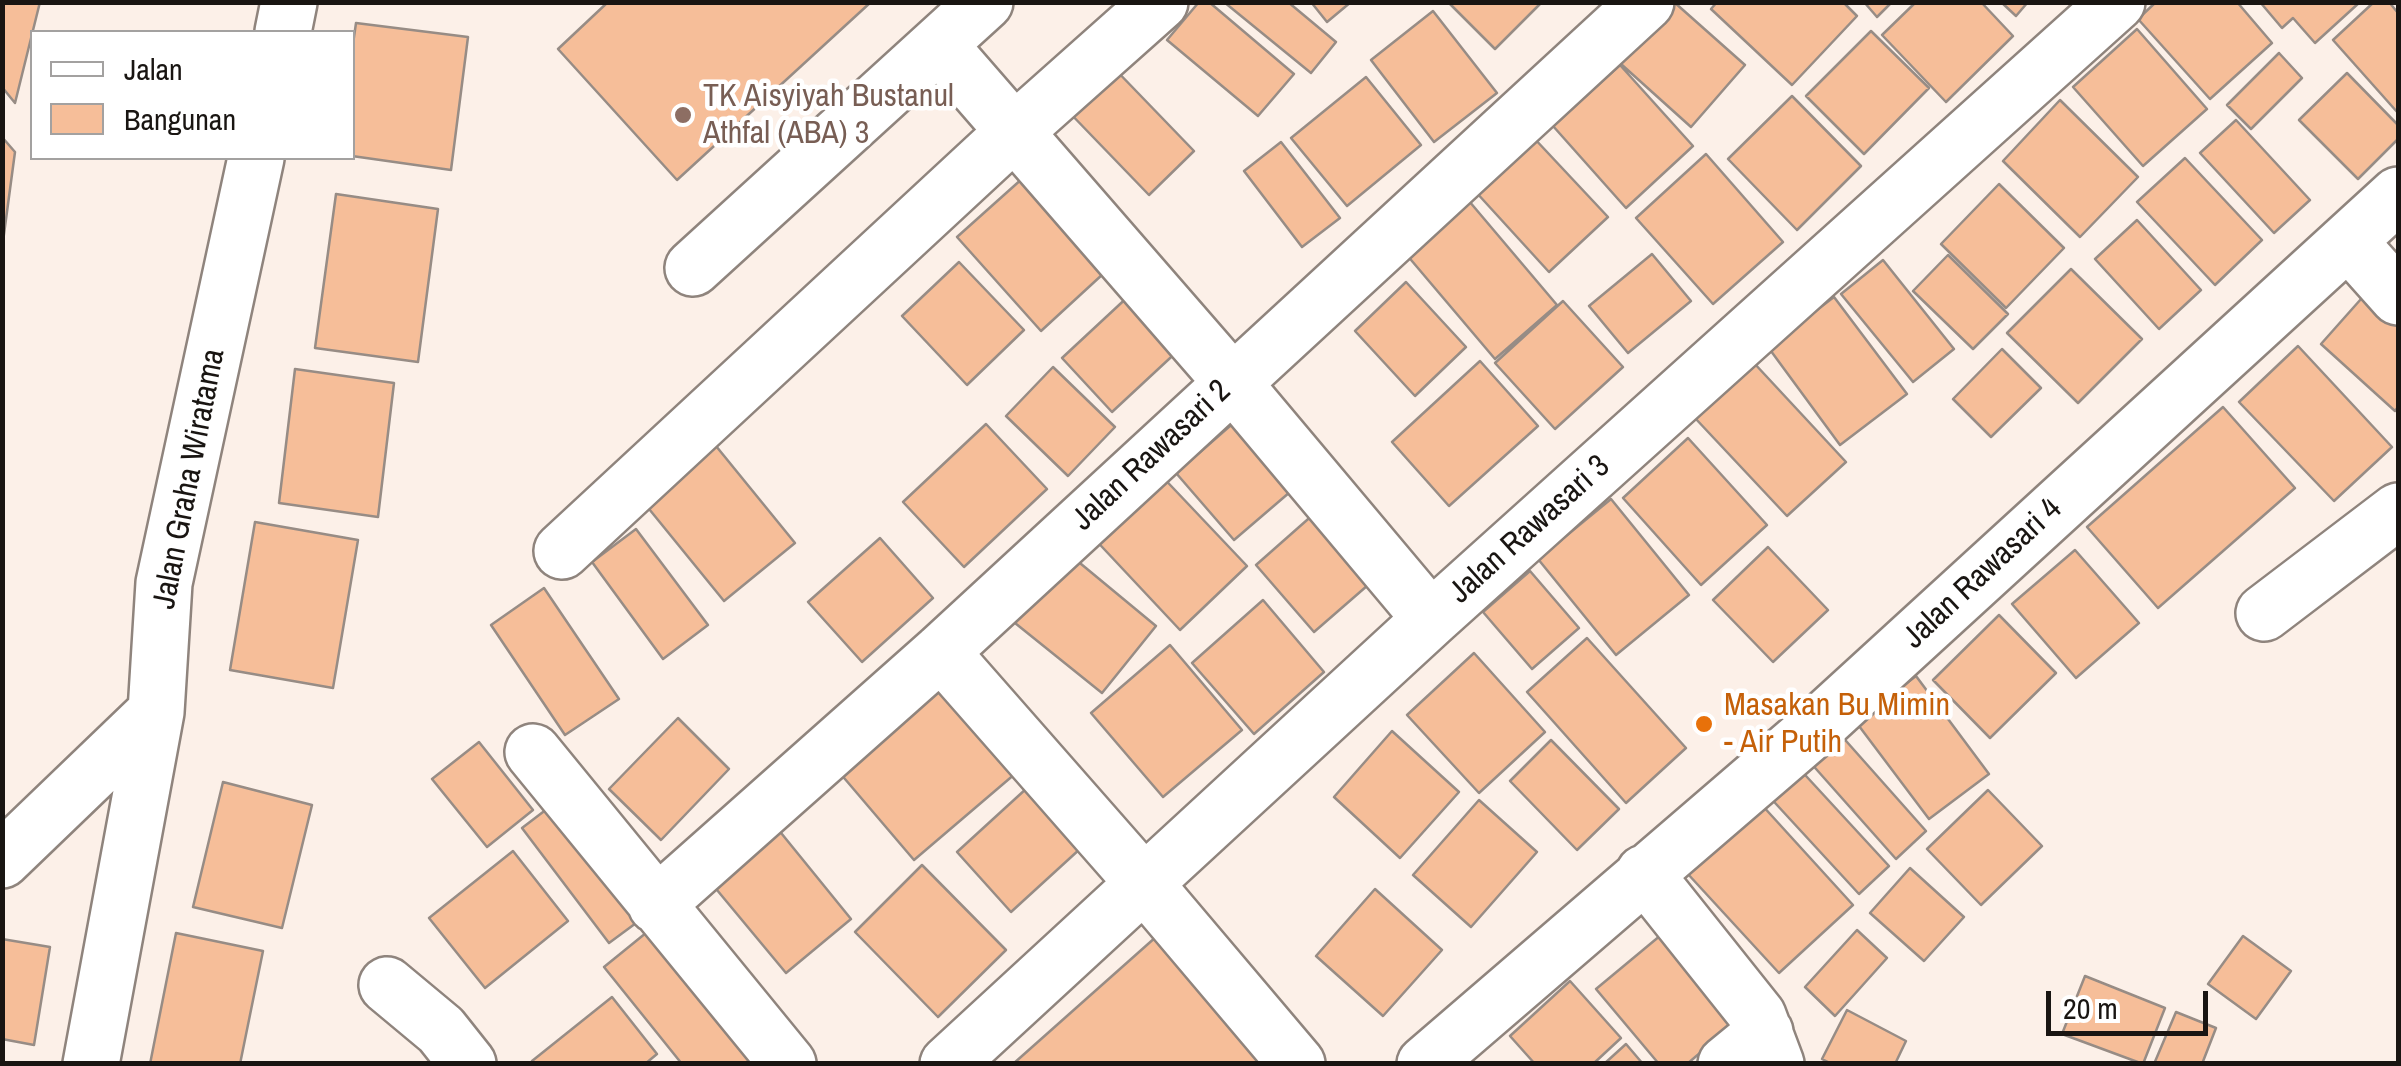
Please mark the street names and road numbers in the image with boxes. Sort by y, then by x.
street label: Jalan Graha Wiratama [146,346,234,612]
street label: Jalan Rawasari 2 [1065,373,1239,539]
street label: Jalan Rawasari 3 [1442,448,1618,612]
street label: Jalan Rawasari 4 [1896,491,2070,657]

